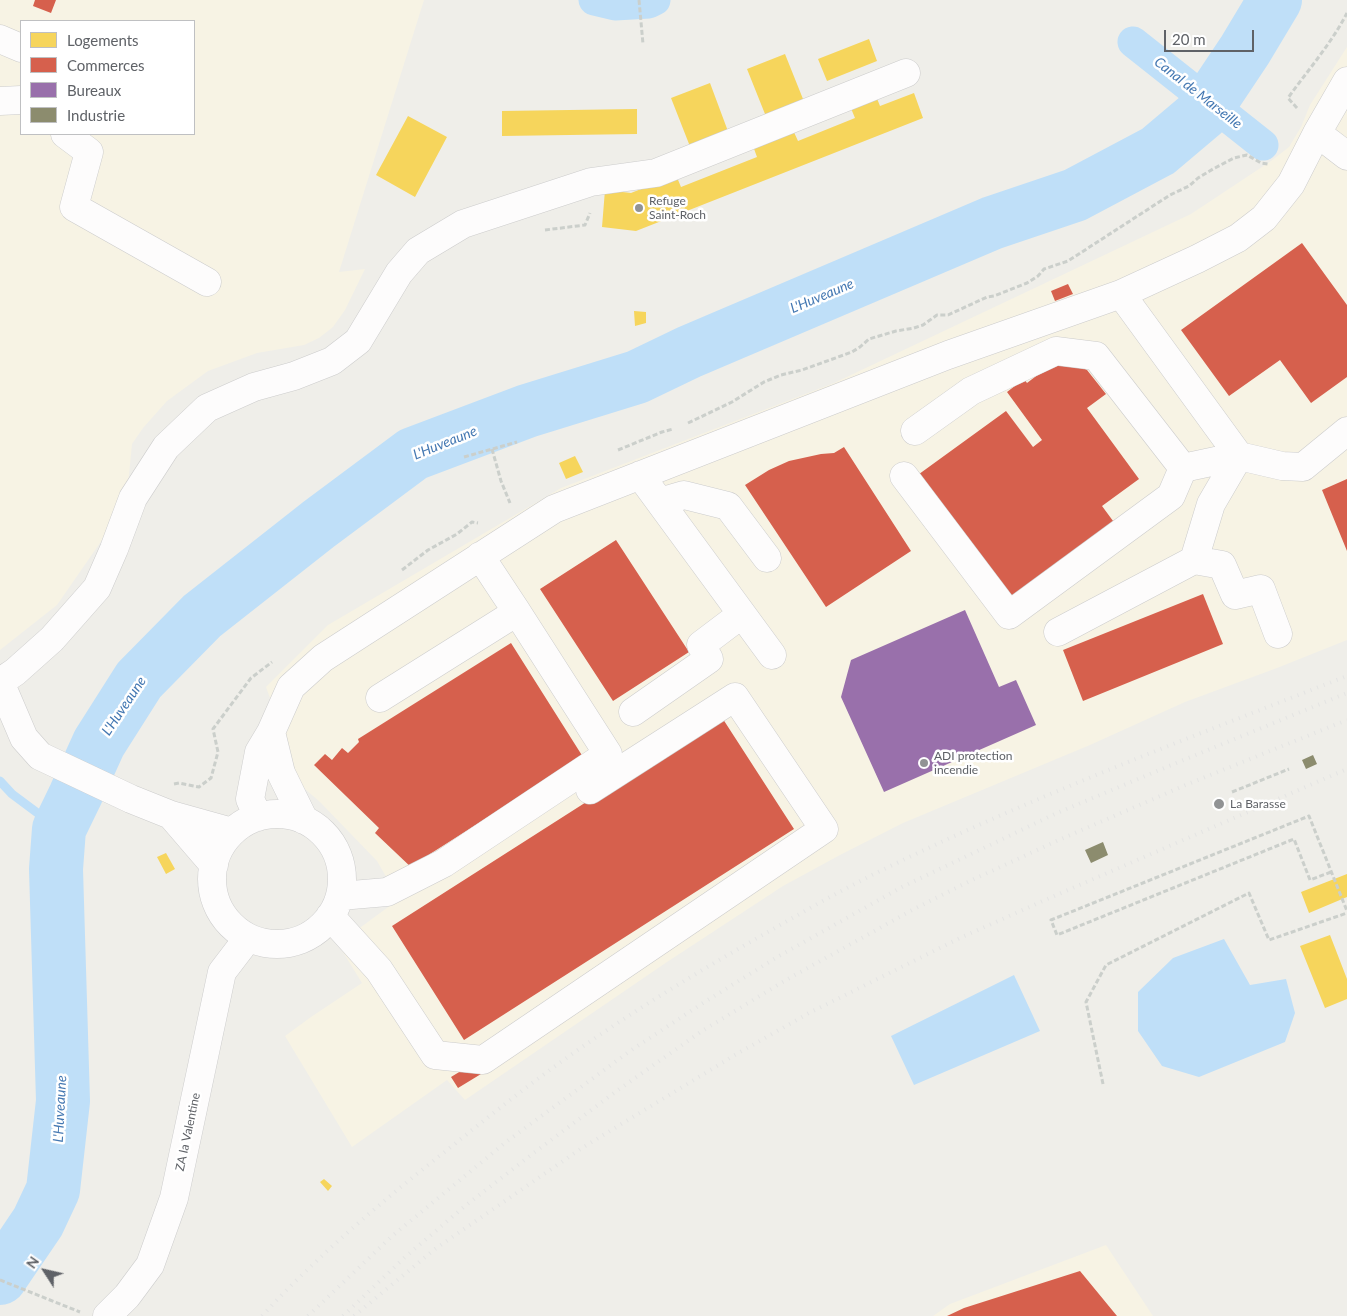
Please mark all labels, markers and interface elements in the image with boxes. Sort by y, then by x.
legend [20,20,195,135]
scale bar [1167,20,1257,52]
text: 20 m [1172,30,1206,48]
text: Logements [67,31,139,49]
water label: Canal de Marseille [1151,54,1245,132]
text: Commerces [67,56,145,74]
text: Bureaux [67,81,121,99]
text: Industrie [67,106,125,124]
place label: Refuge Saint-Roch [649,194,706,222]
marker: Refuge Saint-Roch [633,202,645,214]
water label: L'Huveaune [788,275,856,317]
water label: L'Huveaune [411,423,479,463]
water label: L'Huveaune [98,673,150,739]
place label: ADI protection incendie [934,749,1012,777]
marker: ADI protection incendie [918,757,930,769]
marker: La Barasse [1212,797,1226,811]
place label: La Barasse [1230,797,1286,811]
water label: L'Huveaune [50,1075,70,1143]
street label: ZA la Valentine [173,1092,203,1172]
north arrow [20,1246,70,1296]
text: N [22,1253,42,1271]

